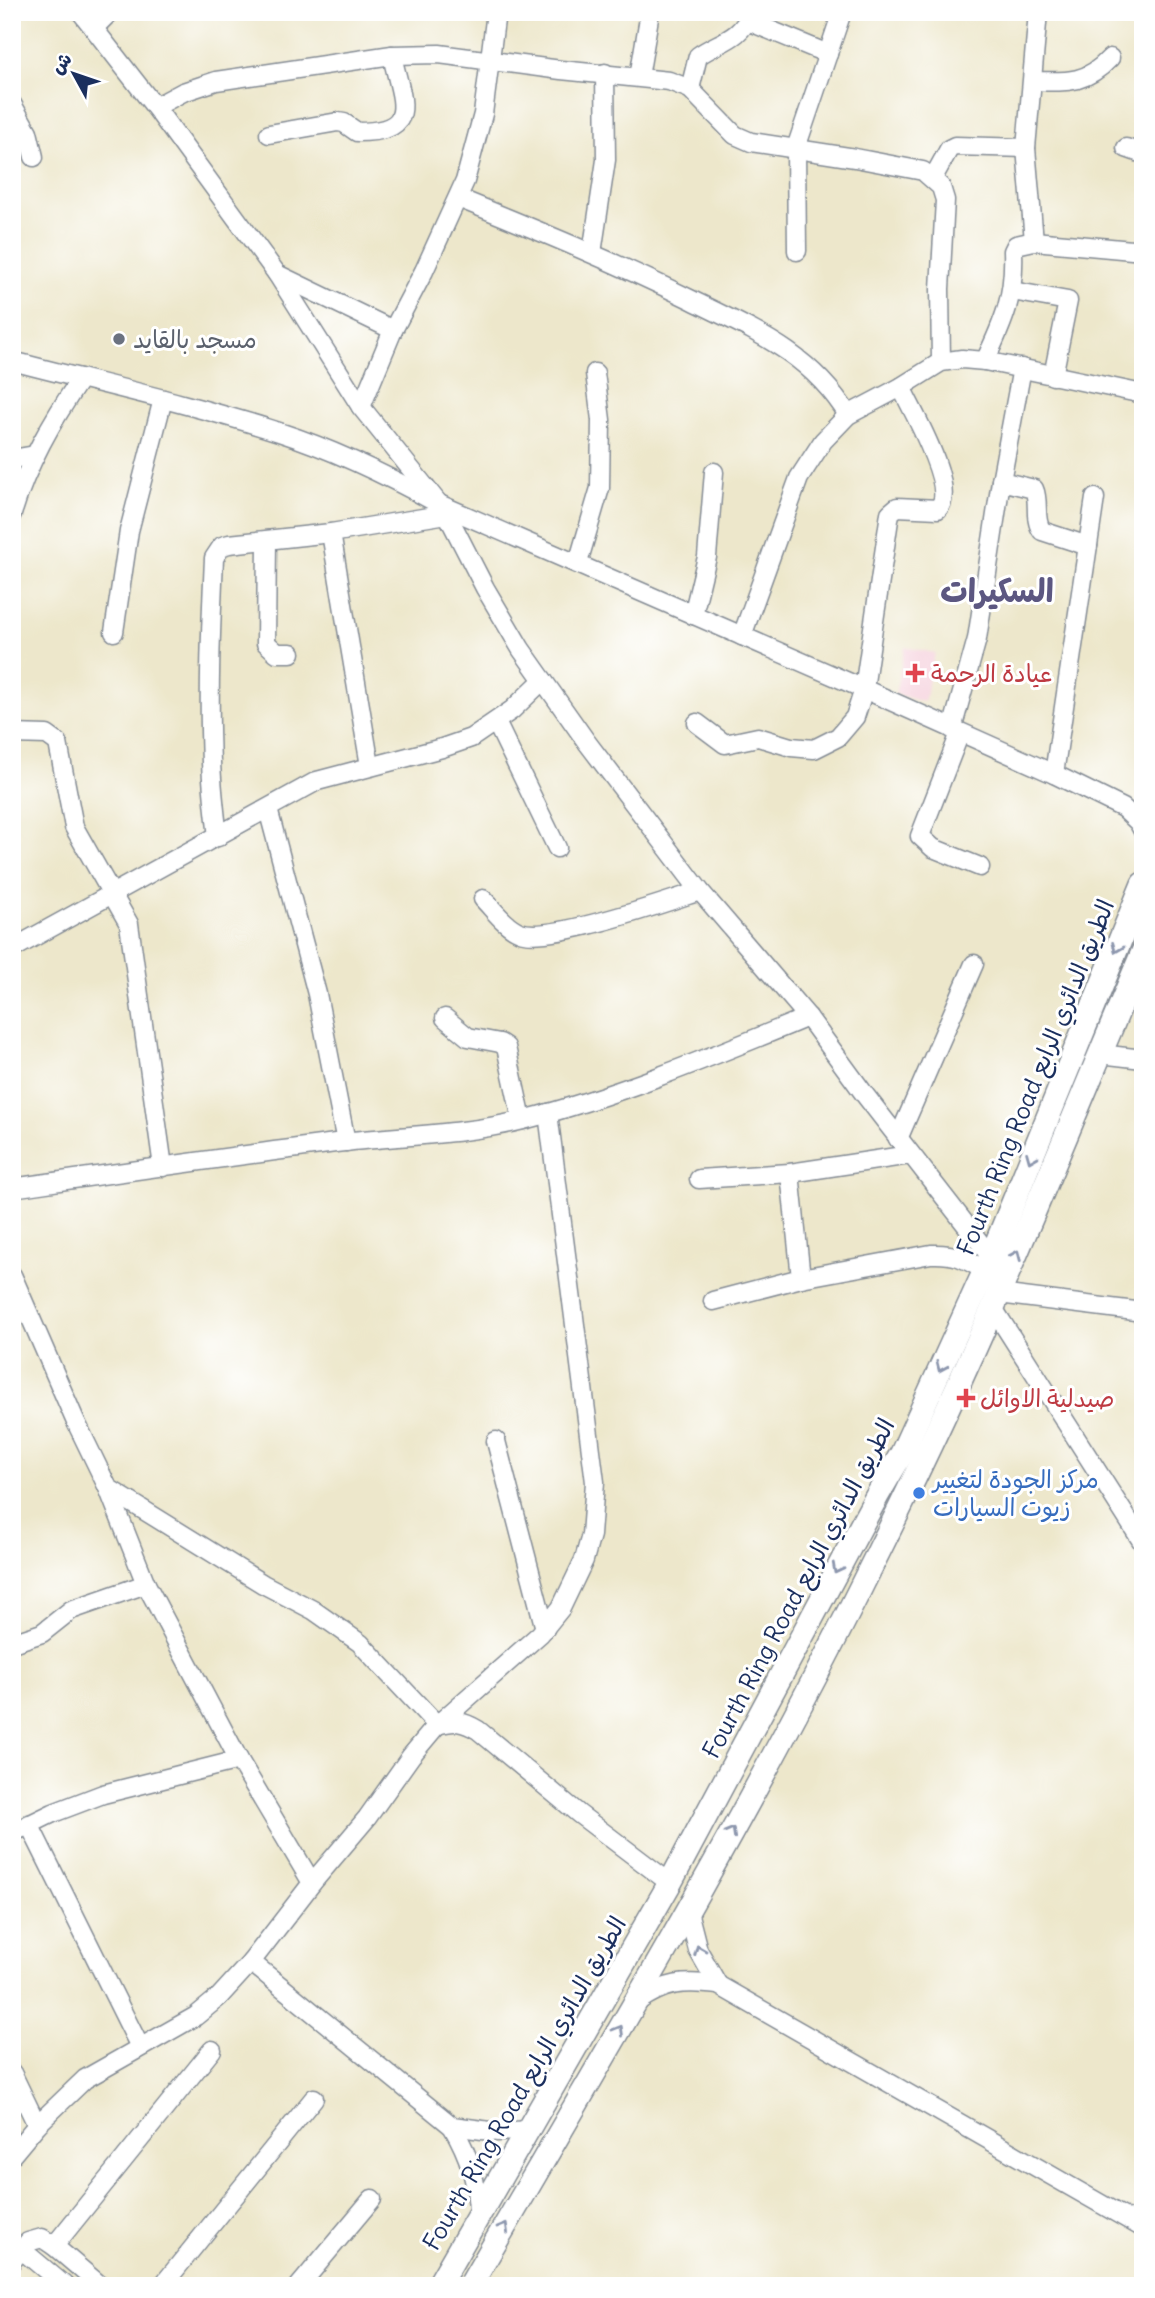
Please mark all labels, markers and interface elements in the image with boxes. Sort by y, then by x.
north arrow [38,38,108,108]
text: ش [45,47,77,79]
place label: مسجد بالقايد [133,324,257,354]
marker: مسجد بالقايد [111,331,127,347]
district label: السكيرات [940,570,1054,611]
place label: عيادة الرحمة [931,658,1052,688]
marker: عيادة الرحمة [905,663,925,683]
street label: Fourth Ring Road الطريق الدائري الرابع [950,895,1123,1260]
one-way arrow [1111,940,1125,953]
one-way arrow [1025,1151,1039,1163]
one-way arrow [1007,1250,1021,1262]
one-way arrow [935,1360,949,1372]
place label: صيدلية الاوائل [980,1383,1114,1413]
marker: صيدلية الاوائل [958,1390,974,1406]
street label: Fourth Ring Road الطريق الدائري الرابع [695,1413,903,1765]
place label: مركز الجودة لتغيير زيوت السيارات [931,1464,1099,1523]
marker: مركز الجودة لتغيير زيوت السيارات [911,1485,927,1501]
one-way arrow [832,1562,846,1575]
one-way arrow [723,1827,736,1840]
street label: Fourth Ring Road الطريق الدائري الرابع [416,1911,635,2257]
one-way arrow [693,1944,707,1956]
one-way arrow [611,2025,624,2038]
one-way arrow [496,2221,509,2234]

